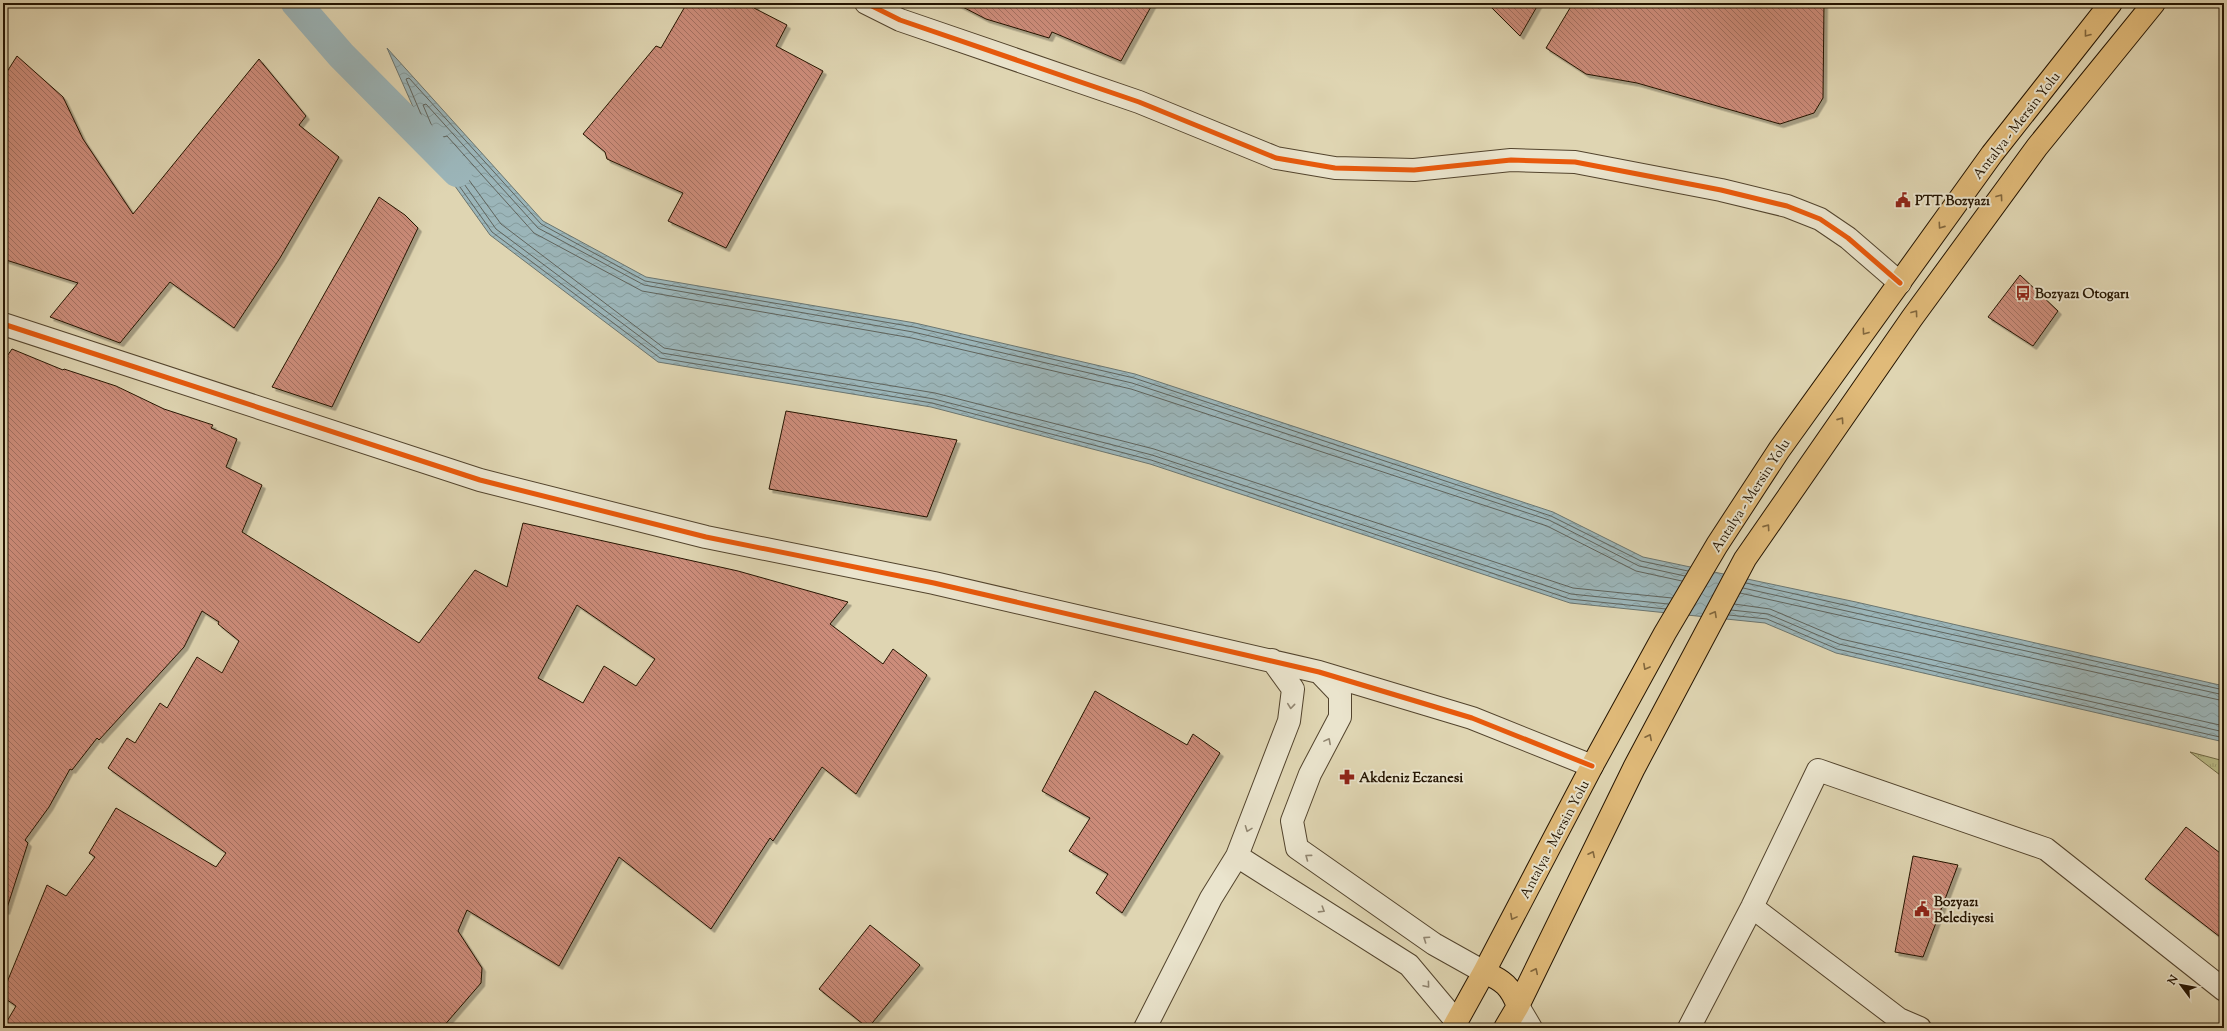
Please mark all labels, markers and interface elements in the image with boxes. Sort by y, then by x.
one-way arrow [2084,29,2091,36]
street label: Antalya - Mersin Yolu [1969,68,2066,184]
public building icon: PTT Bozyazı [1894,191,1912,209]
place label: PTT Bozyazı [1915,192,1990,212]
one-way arrow [1996,194,2003,201]
one-way arrow [1939,222,1946,229]
bus stop icon: Bozyazı Otogarı [2014,284,2032,302]
place label: Bozyazı Otogarı [2035,285,2129,305]
one-way arrow [1911,311,1918,318]
one-way arrow [1862,328,1870,335]
one-way arrow [1836,417,1844,424]
street label: Antalya - Mersin Yolu [1707,435,1796,557]
one-way arrow [1762,524,1769,531]
one-way arrow [1709,611,1717,619]
one-way arrow [1644,663,1651,670]
one-way arrow [1287,703,1296,710]
one-way arrow [1645,734,1652,741]
one-way arrow [1323,737,1331,745]
pharmacy icon: Akdeniz Eczanesi [1338,768,1356,786]
place label: Akdeniz Eczanesi [1359,769,1463,789]
street label: Antalya - Mersin Yolu [1516,777,1596,903]
one-way arrow [1244,825,1252,832]
one-way arrow [1587,850,1595,858]
one-way arrow [1305,854,1312,862]
place label: Bozyazı Belediyesi [1934,893,1994,929]
public building icon: Bozyazı Belediyesi [1913,900,1931,918]
one-way arrow [1318,905,1325,912]
one-way arrow [1510,913,1518,921]
one-way arrow [1423,936,1430,944]
north arrow [2161,965,2201,1005]
one-way arrow [1530,967,1538,975]
text: N [2164,972,2183,989]
one-way arrow [1422,981,1429,988]

